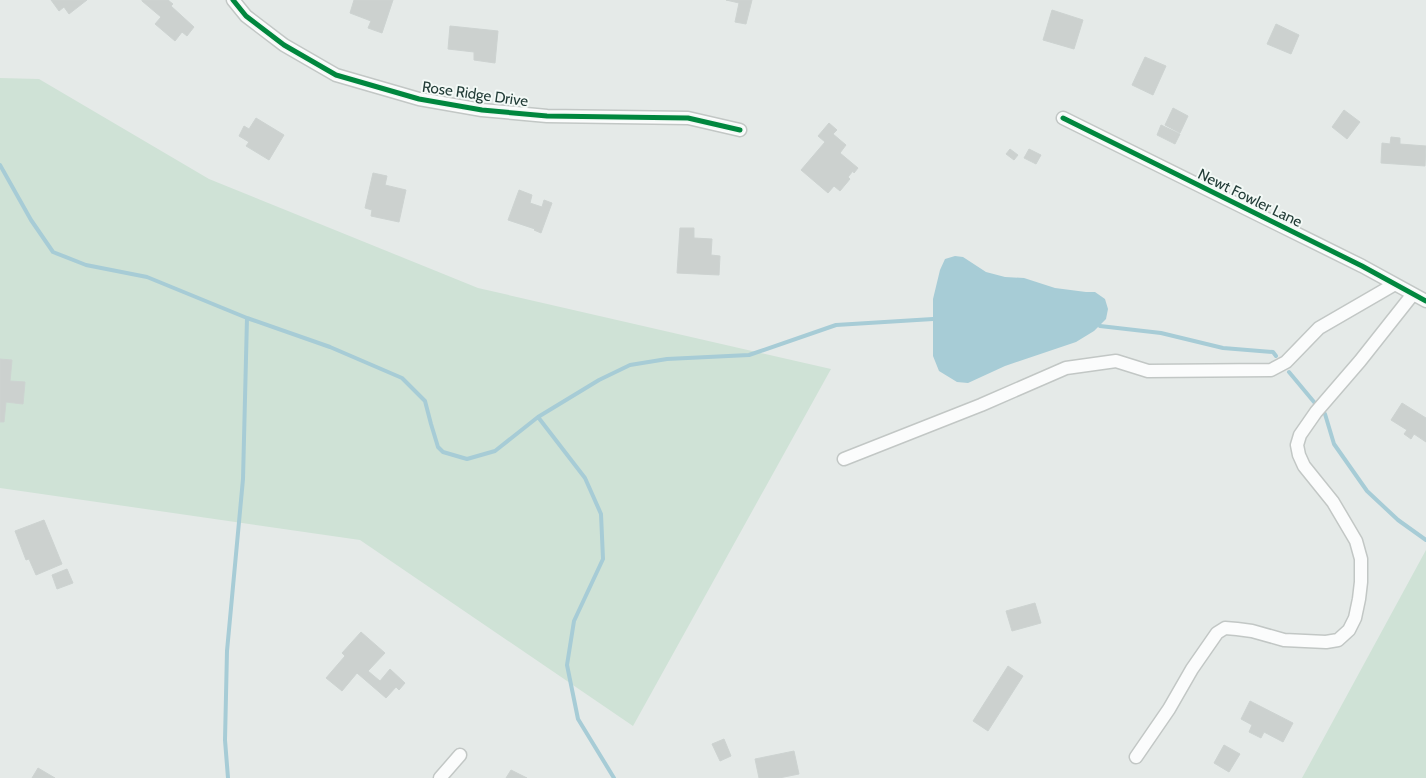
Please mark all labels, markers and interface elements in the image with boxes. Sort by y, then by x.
street label: Rose Ridge Drive [421,78,529,110]
street label: Newt Fowler Lane [1195,165,1305,231]

